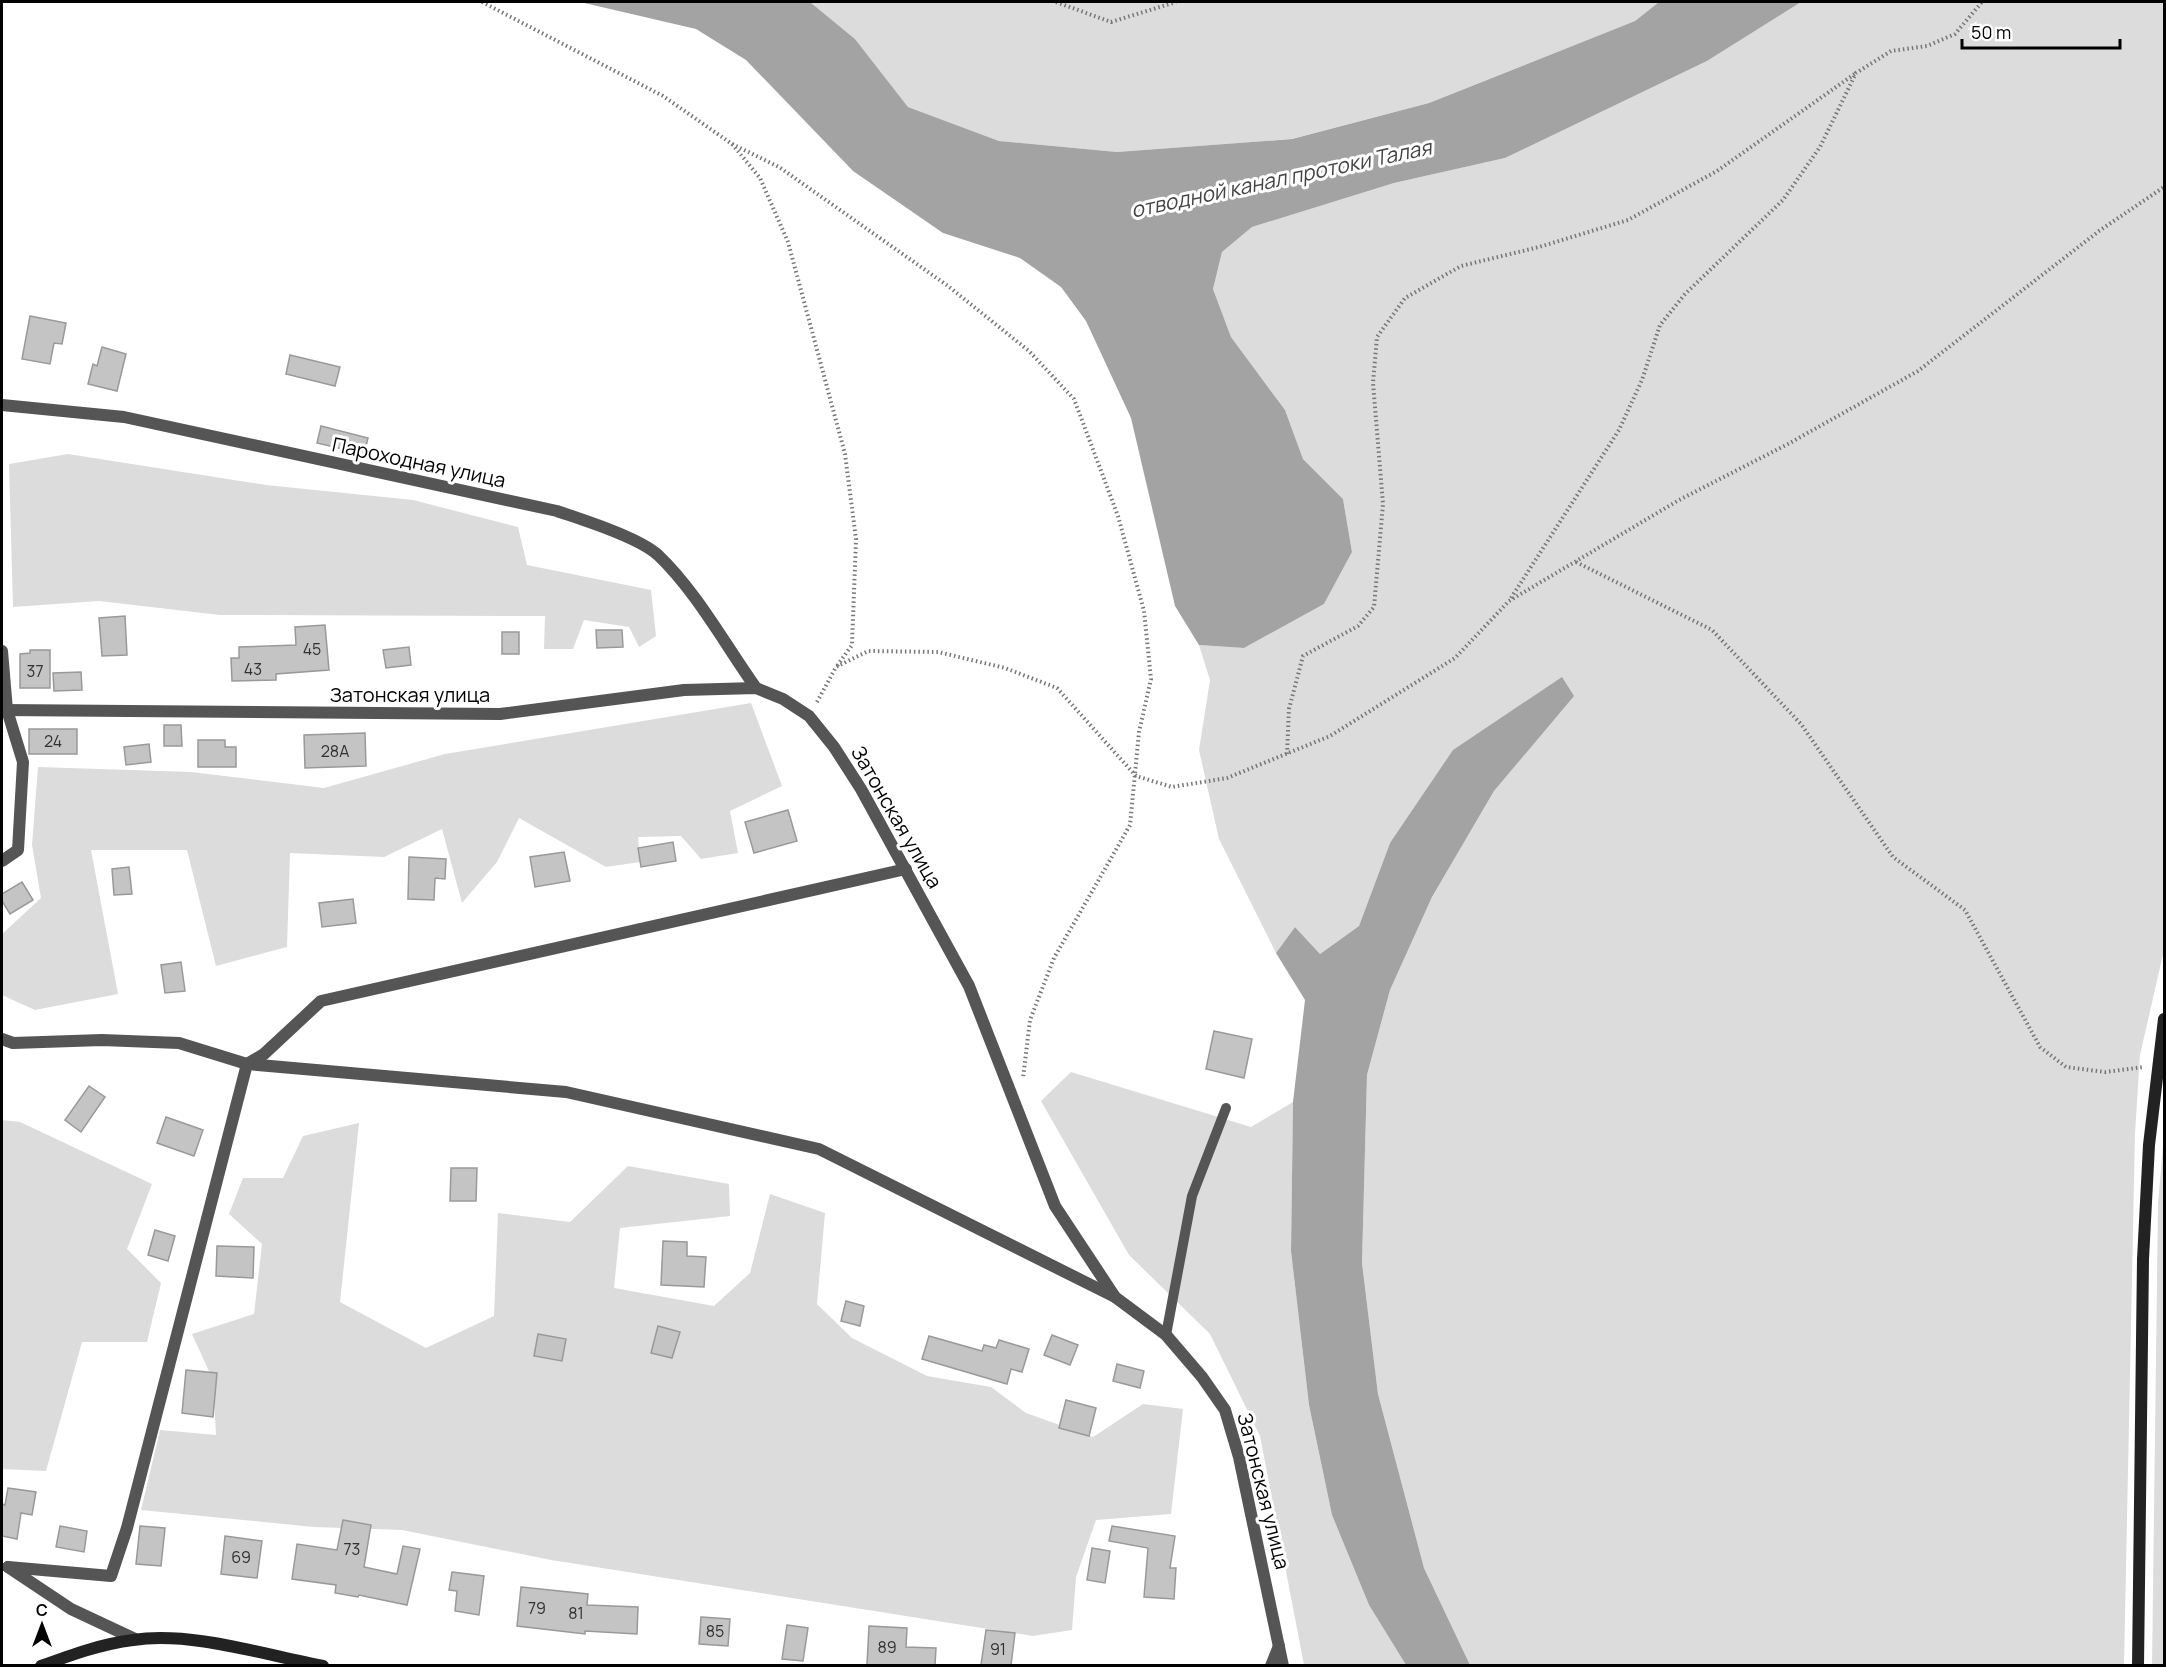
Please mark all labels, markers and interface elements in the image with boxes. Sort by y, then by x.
scale bar [1962,12,2120,50]
text: 50 m [1971,20,2011,44]
water label: отводной канал протоки Талая [1128,132,1435,224]
street label: Пароходная улица [330,430,508,494]
house number: 45 [303,638,321,660]
house number: 43 [244,658,262,680]
house number: 37 [27,660,43,682]
street label: Затонская улица [330,681,490,708]
house number: 24 [44,730,62,752]
house number: 28А [321,740,349,762]
street label: Затонская улица [845,741,949,893]
street label: Затонская улица [1232,1410,1296,1572]
house number: 73 [344,1538,360,1560]
house number: 69 [231,1546,251,1568]
north arrow [12,1595,72,1655]
house number: 79 [528,1597,546,1619]
text: С [36,1599,48,1621]
house number: 81 [568,1602,584,1624]
house number: 85 [706,1620,724,1642]
house number: 89 [877,1636,897,1658]
house number: 91 [990,1638,1006,1660]

